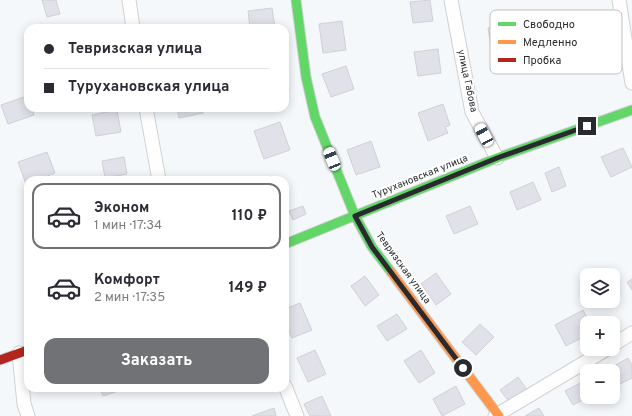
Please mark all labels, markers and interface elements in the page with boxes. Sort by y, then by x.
legend [490,10,622,74]
text: Свободно [523,18,575,32]
text: Медленно [523,36,577,50]
text: Тевризская улица [68,40,202,59]
street label: улица Габова [454,48,480,114]
text: Пробка [523,54,562,68]
text: Турухановская улица [68,78,229,97]
route end [578,117,596,135]
car [473,122,495,148]
car [322,146,342,172]
street label: Турухановская улица [370,152,470,202]
icon: car [46,198,82,234]
text: Эконом [94,199,149,218]
text: 110 ₽ [232,207,267,226]
text: 1 мин · 17:34 [94,218,162,234]
street label: Тевризская улица [373,229,433,307]
map controls [580,268,620,404]
button: layers [580,268,620,308]
icon: car [46,270,82,306]
text: Комфорт [94,271,160,290]
text: 149 ₽ [229,279,267,298]
text: 2 мин · 17:35 [94,290,165,306]
button: + [580,316,620,356]
button: Заказать [44,338,269,384]
route start [454,359,472,377]
button: − [580,364,620,404]

